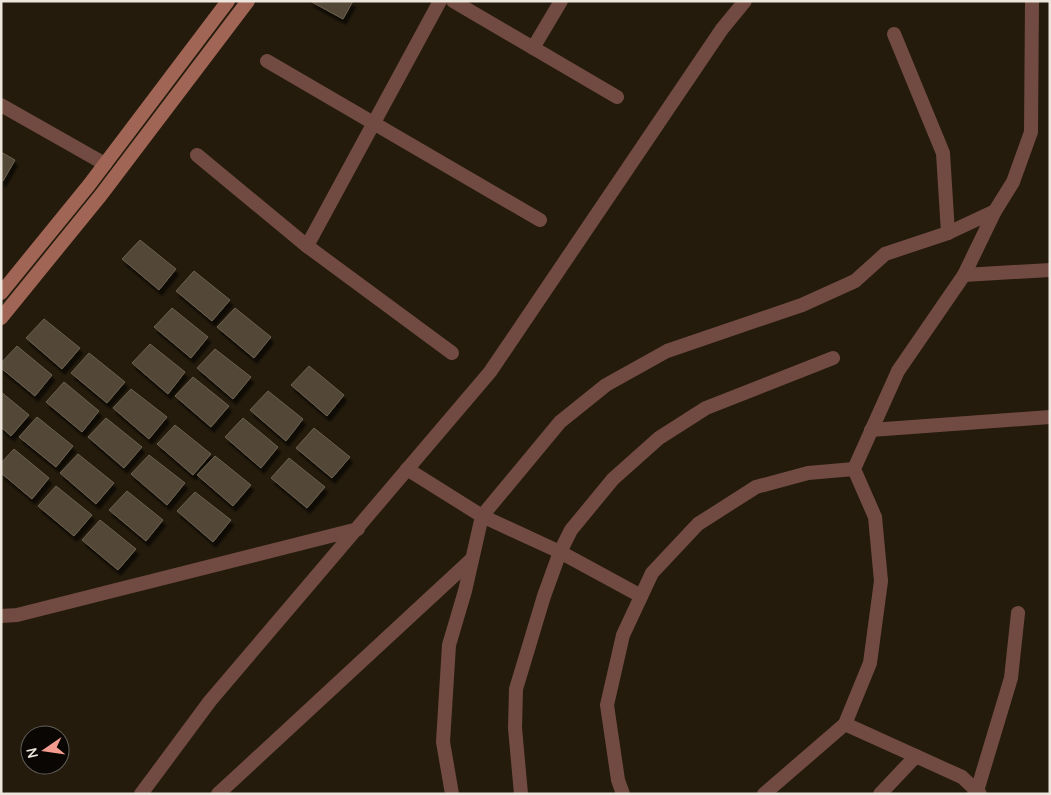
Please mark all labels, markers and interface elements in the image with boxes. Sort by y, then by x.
north arrow [20,725,70,775]
text: N [21,746,42,760]

